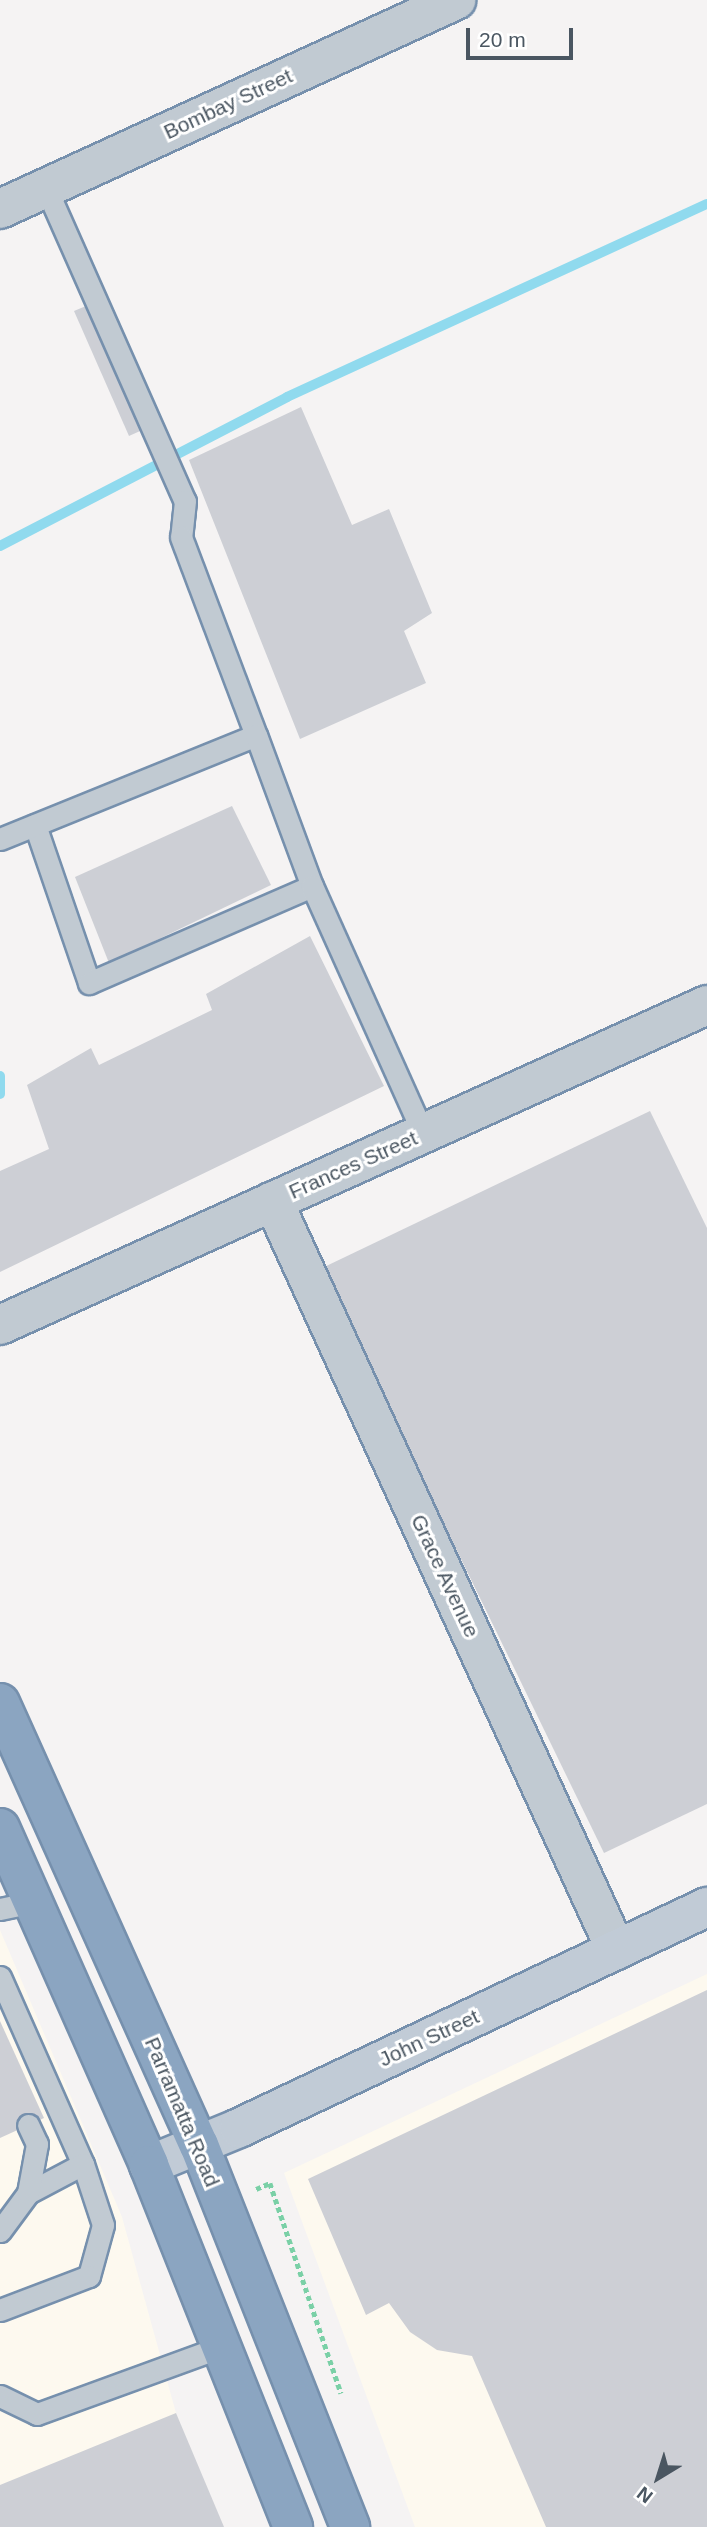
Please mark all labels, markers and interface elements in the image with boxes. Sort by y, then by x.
scale bar [469,14,576,58]
text: 20 m [479,28,526,51]
street label: Bombay Street [160,63,296,145]
street label: Frances Street [285,1125,421,1205]
street label: Grace Avenue [405,1510,485,1642]
street label: John Street [375,2004,483,2072]
street label: Parramatta Road [139,2033,225,2191]
north arrow [623,2443,693,2513]
text: N [633,2482,657,2507]

